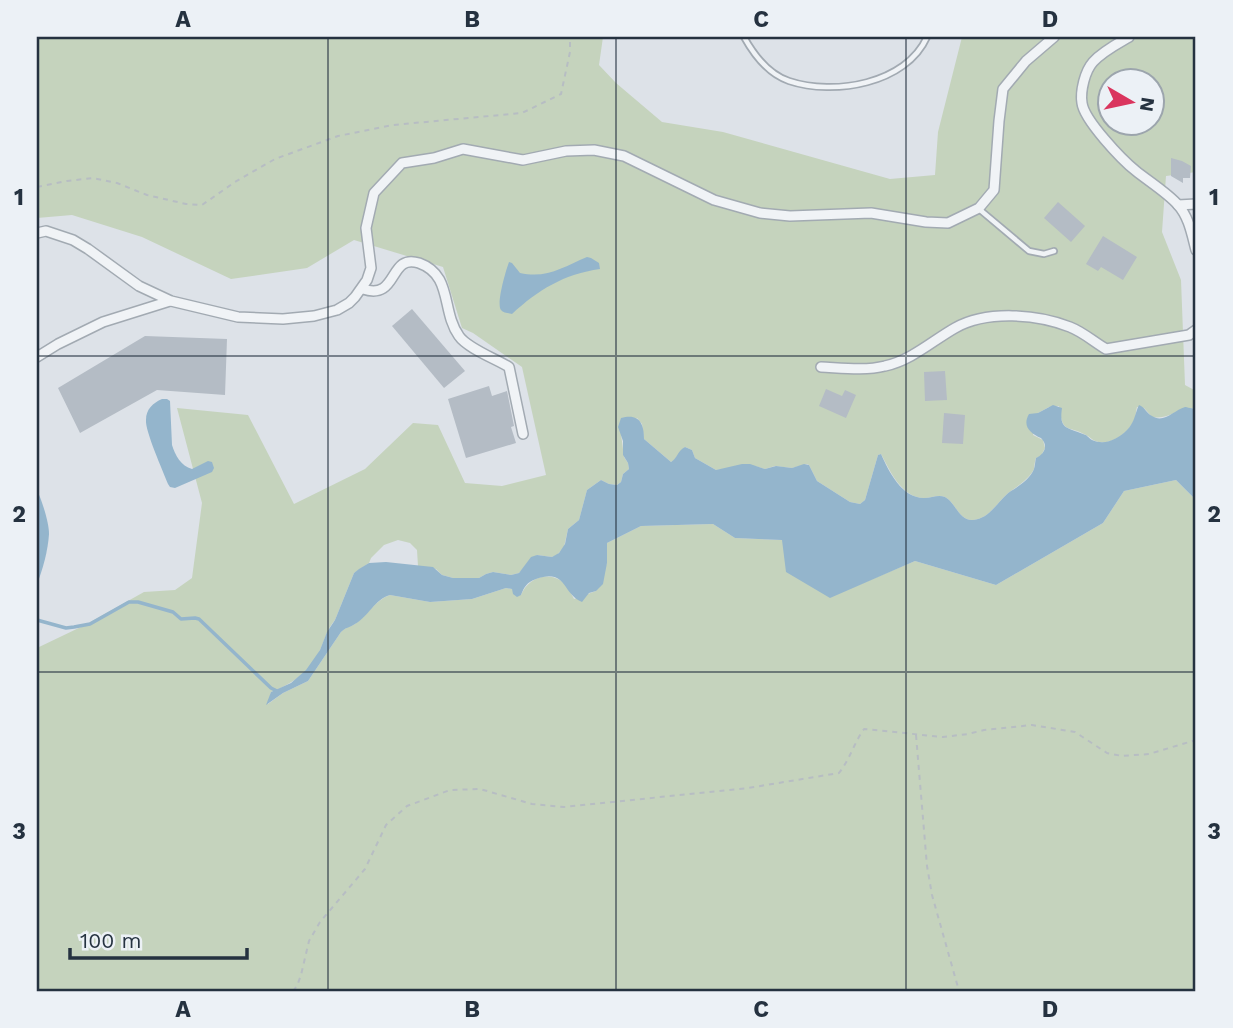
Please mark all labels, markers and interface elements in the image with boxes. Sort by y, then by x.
text: A [175,6,191,33]
text: B [464,6,480,33]
text: C [753,6,769,33]
text: D [1042,6,1058,33]
north arrow [1096,66,1166,136]
text: N [1135,96,1160,113]
text: 1 [14,184,24,211]
text: 1 [1209,184,1219,211]
text: 2 [12,501,26,528]
text: 2 [1207,501,1221,528]
text: 3 [12,818,26,845]
text: 3 [1207,818,1221,845]
scale bar [70,916,247,960]
text: 100 m [80,928,142,953]
text: A [175,996,191,1023]
text: B [464,996,480,1023]
text: C [753,996,769,1023]
text: D [1042,996,1058,1023]

